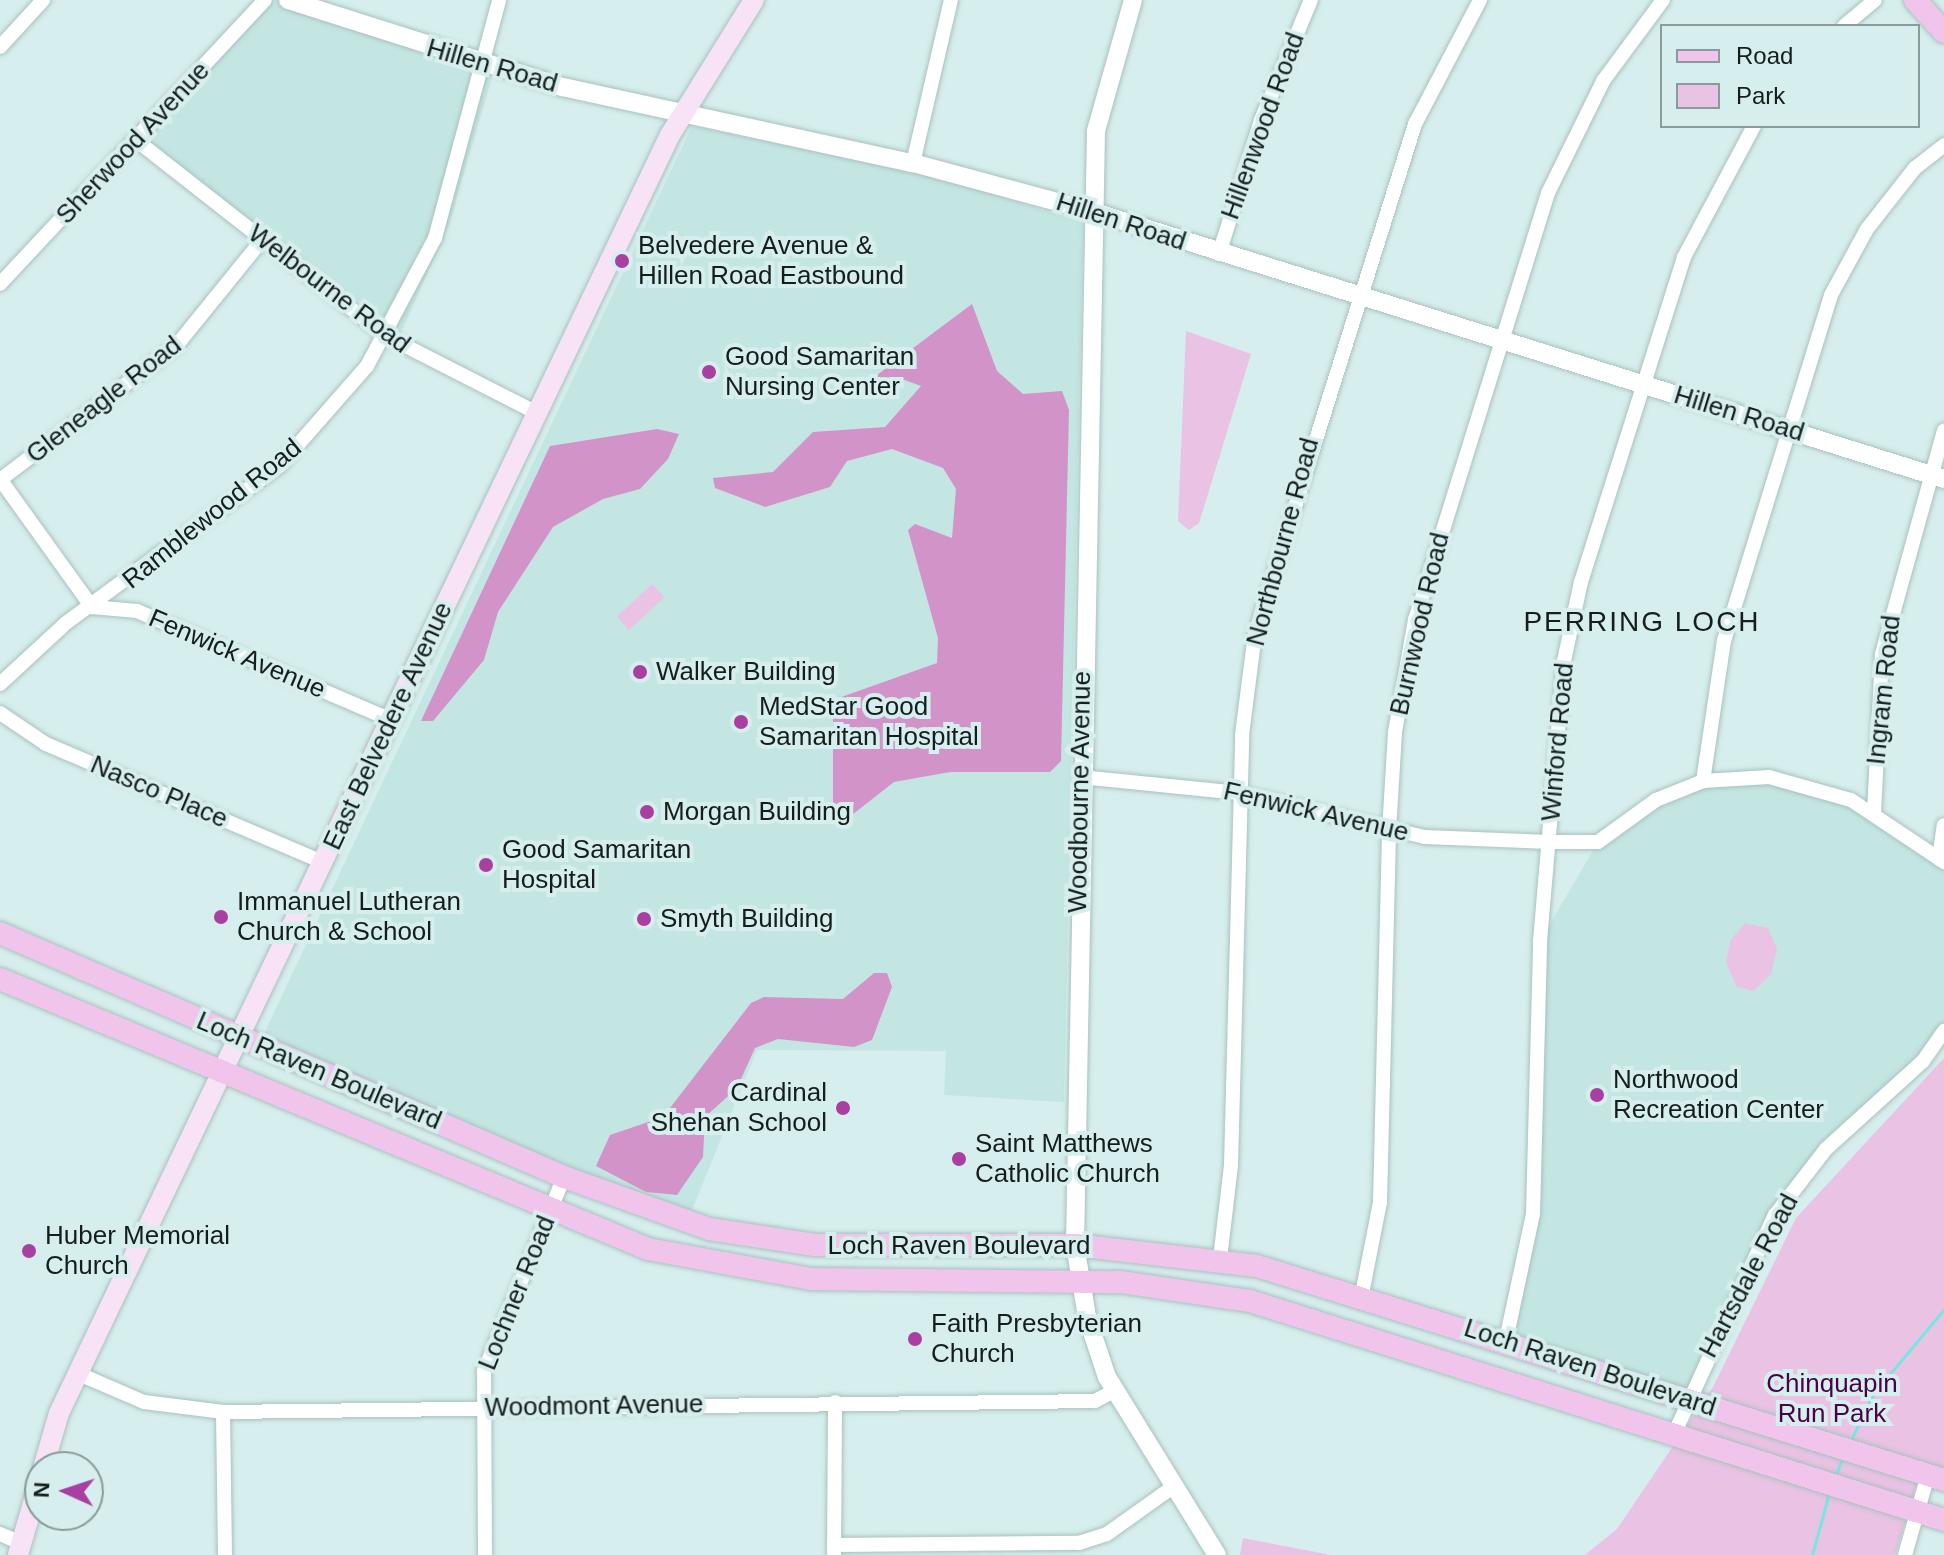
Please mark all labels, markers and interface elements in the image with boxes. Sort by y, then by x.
legend [1660,24,1920,128]
street label: Hillenwood Road [1215,28,1311,224]
street label: Hillen Road [423,32,561,100]
text: Road [1736,42,1793,69]
street label: Sherwood Avenue [49,55,217,231]
text: Park [1736,82,1785,109]
street label: Hillen Road [1052,186,1190,258]
street label: Welbourne Road [242,218,416,360]
place label: Belvedere Avenue & Hillen Road Eastbound [638,230,904,292]
marker: Belvedere Avenue & Hillen Road Eastbound [613,252,631,270]
street label: Gleneagle Road [20,330,188,470]
place label: Good Samaritan Nursing Center [725,341,914,402]
marker: Good Samaritan Nursing Center [700,363,718,381]
street label: Hillen Road [1670,379,1808,449]
street label: Ramblewood Road [116,432,308,596]
street label: Northbourne Road [1240,435,1326,649]
street label: Burnwood Road [1384,530,1456,718]
street label: East Belvedere Avenue [317,596,459,856]
street label: Fenwick Avenue [143,602,331,706]
district label: PERRING LOCH [1523,605,1761,639]
street label: Ingram Road [1861,614,1907,766]
place label: Walker Building [656,656,836,688]
street label: Winford Road [1536,661,1580,823]
marker: Walker Building [631,663,649,681]
street label: Woodbourne Avenue [1062,670,1098,914]
place label: MedStar Good Samaritan Hospital [759,691,979,752]
marker: MedStar Good Samaritan Hospital [730,711,752,733]
street label: Nasco Place [86,749,232,835]
street label: Fenwick Avenue [1220,775,1412,849]
place label: Morgan Building [663,796,851,828]
marker: Morgan Building [638,803,656,821]
place label: Good Samaritan Hospital [502,834,691,896]
marker: Good Samaritan Hospital [477,856,495,874]
place label: Immanuel Lutheran Church & School [237,886,461,948]
place label: Smyth Building [660,903,833,935]
marker: Immanuel Lutheran Church & School [212,908,230,926]
marker: Smyth Building [635,910,653,928]
street label: Loch Raven Boulevard [192,1005,446,1137]
place label: Northwood Recreation Center [1613,1064,1824,1126]
place label: Cardinal Shehan School [651,1077,827,1138]
marker: Northwood Recreation Center [1588,1086,1606,1104]
marker: Cardinal Shehan School [834,1099,852,1117]
place label: Saint Matthews Catholic Church [975,1128,1160,1190]
marker: Saint Matthews Catholic Church [950,1150,968,1168]
street label: Hartsdale Road [1693,1189,1805,1363]
street label: Lochner Road [472,1211,562,1375]
place label: Huber Memorial Church [45,1220,230,1282]
street label: Loch Raven Boulevard [827,1230,1091,1262]
marker: Huber Memorial Church [20,1242,38,1260]
place label: Faith Presbyterian Church [931,1308,1142,1370]
street label: Loch Raven Boulevard [1460,1313,1720,1423]
marker: Faith Presbyterian Church [906,1330,924,1348]
park label: Chinquapin Run Park [1766,1368,1898,1430]
street label: Woodmont Avenue [484,1388,704,1424]
north arrow [24,1451,104,1531]
text: N [29,1481,54,1498]

